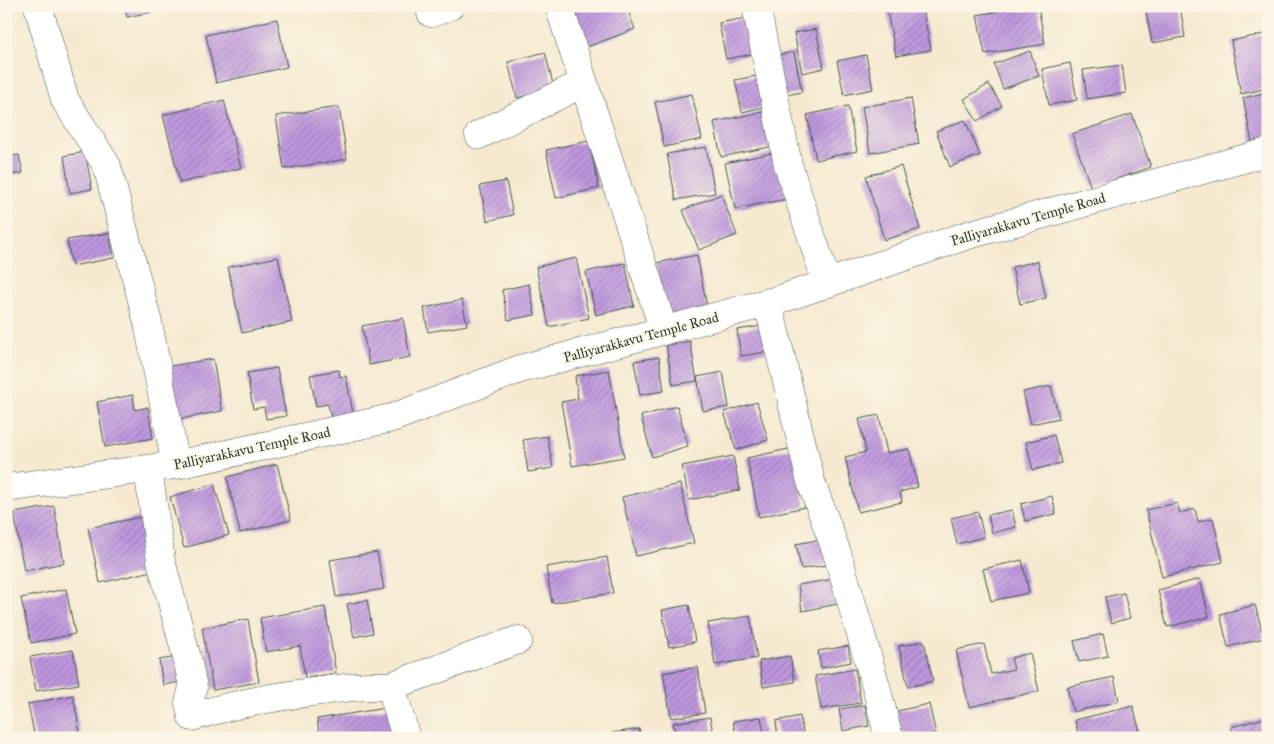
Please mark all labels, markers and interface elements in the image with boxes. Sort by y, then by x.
street label: Palliyarakkavu Temple Road [949,189,1107,250]
street label: Palliyarakkavu Temple Road [562,309,721,366]
street label: Palliyarakkavu Temple Road [172,424,332,473]

